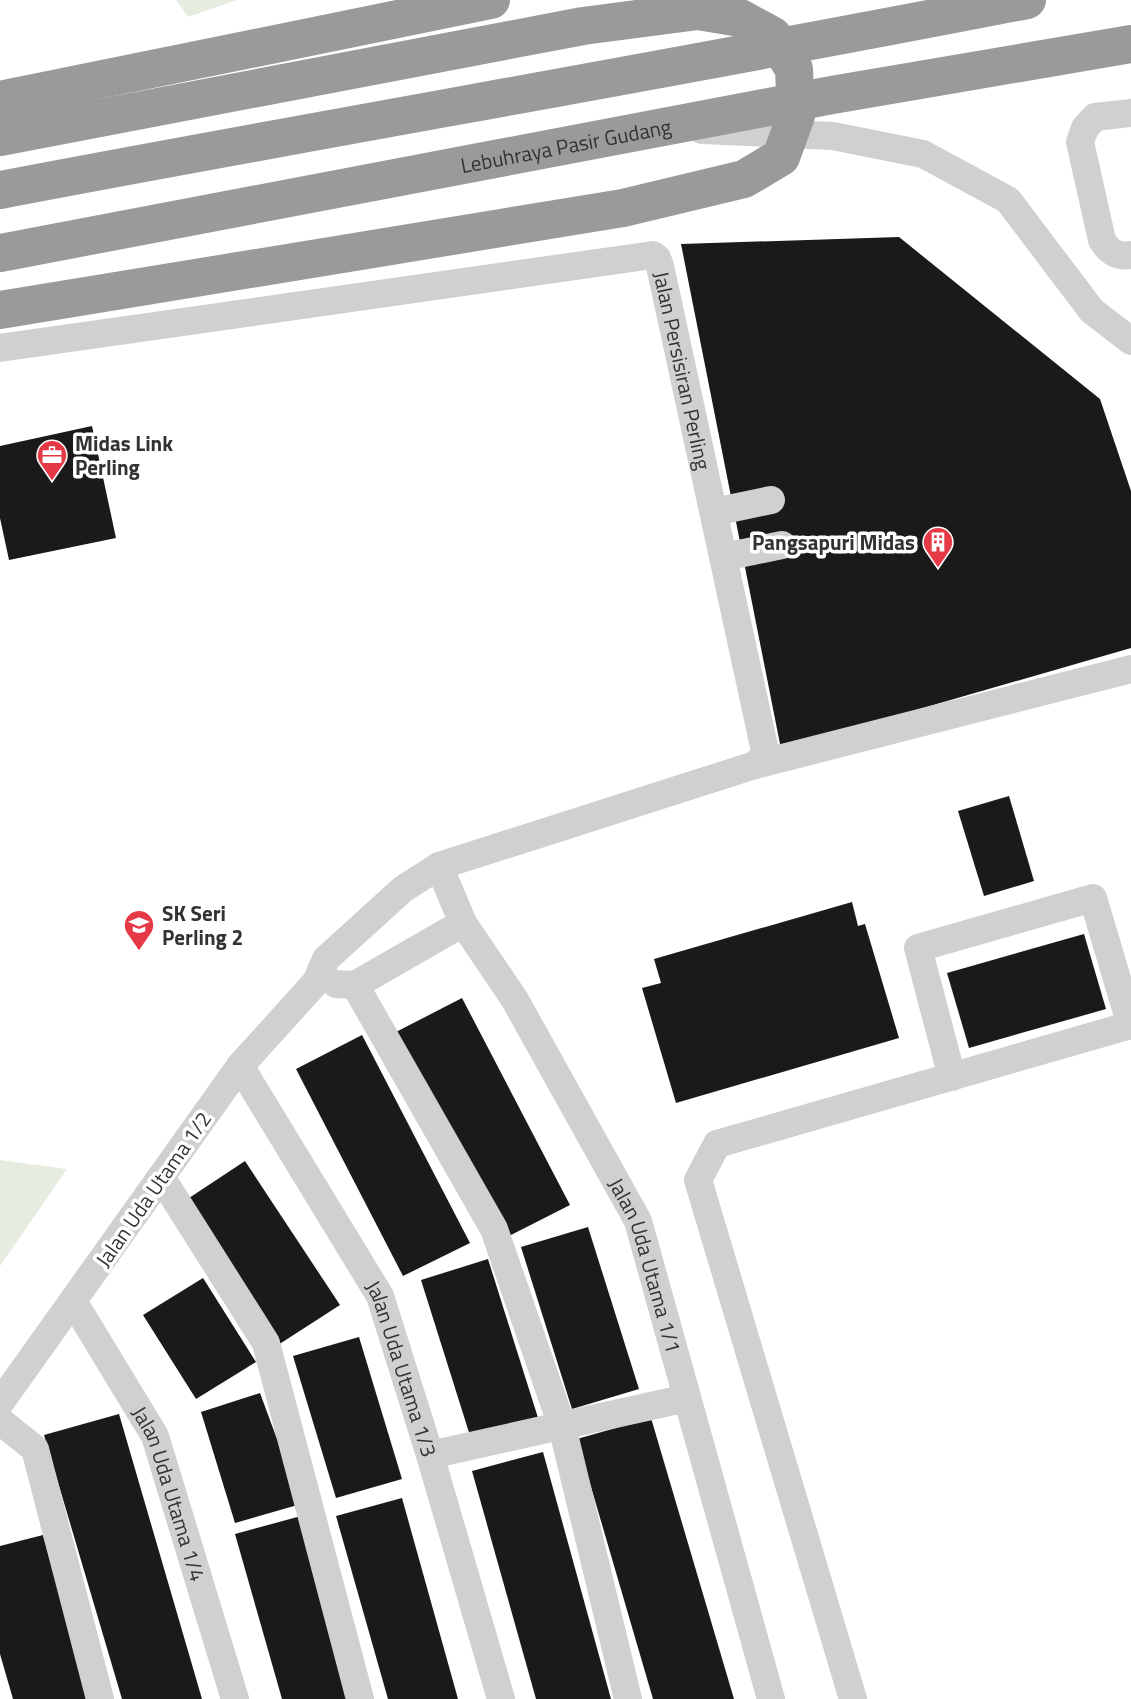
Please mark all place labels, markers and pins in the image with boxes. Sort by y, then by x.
place label: Midas Link Perling [75,427,173,483]
office icon: Midas Link Perling [35,438,69,482]
building icon: Pangsapuri Midas [921,525,955,569]
place label: Pangsapuri Midas [752,526,915,558]
place label: SK Seri Perling 2 [162,897,243,953]
school or university icon: SK Seri Perling 2 [122,908,156,952]

